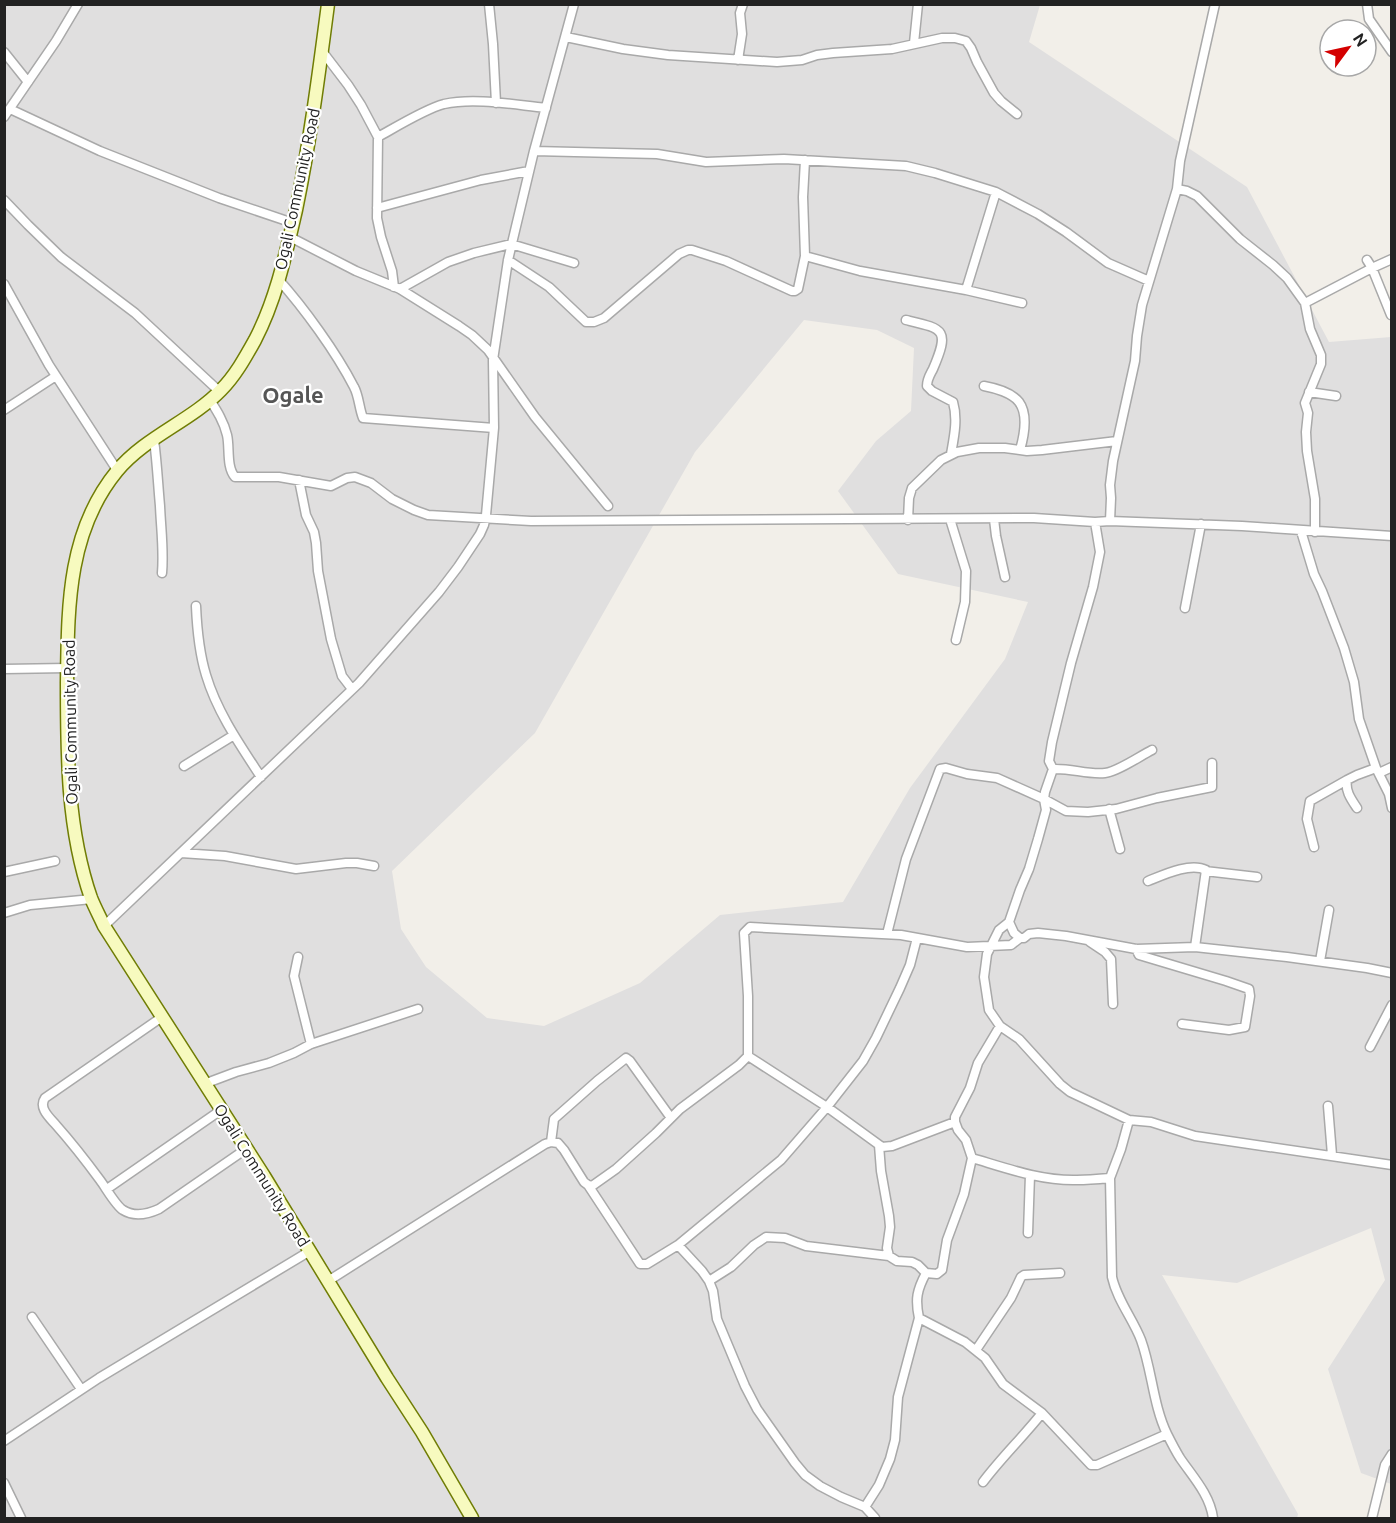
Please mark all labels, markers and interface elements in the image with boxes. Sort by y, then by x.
north arrow [1318,18,1378,78]
text: N [1350,30,1371,50]
street label: Ogali Community Road [271,106,323,272]
district label: Ogale [262,382,324,407]
street label: Ogali Community Road [60,639,80,805]
street label: Ogali Community Road [211,1100,313,1250]

